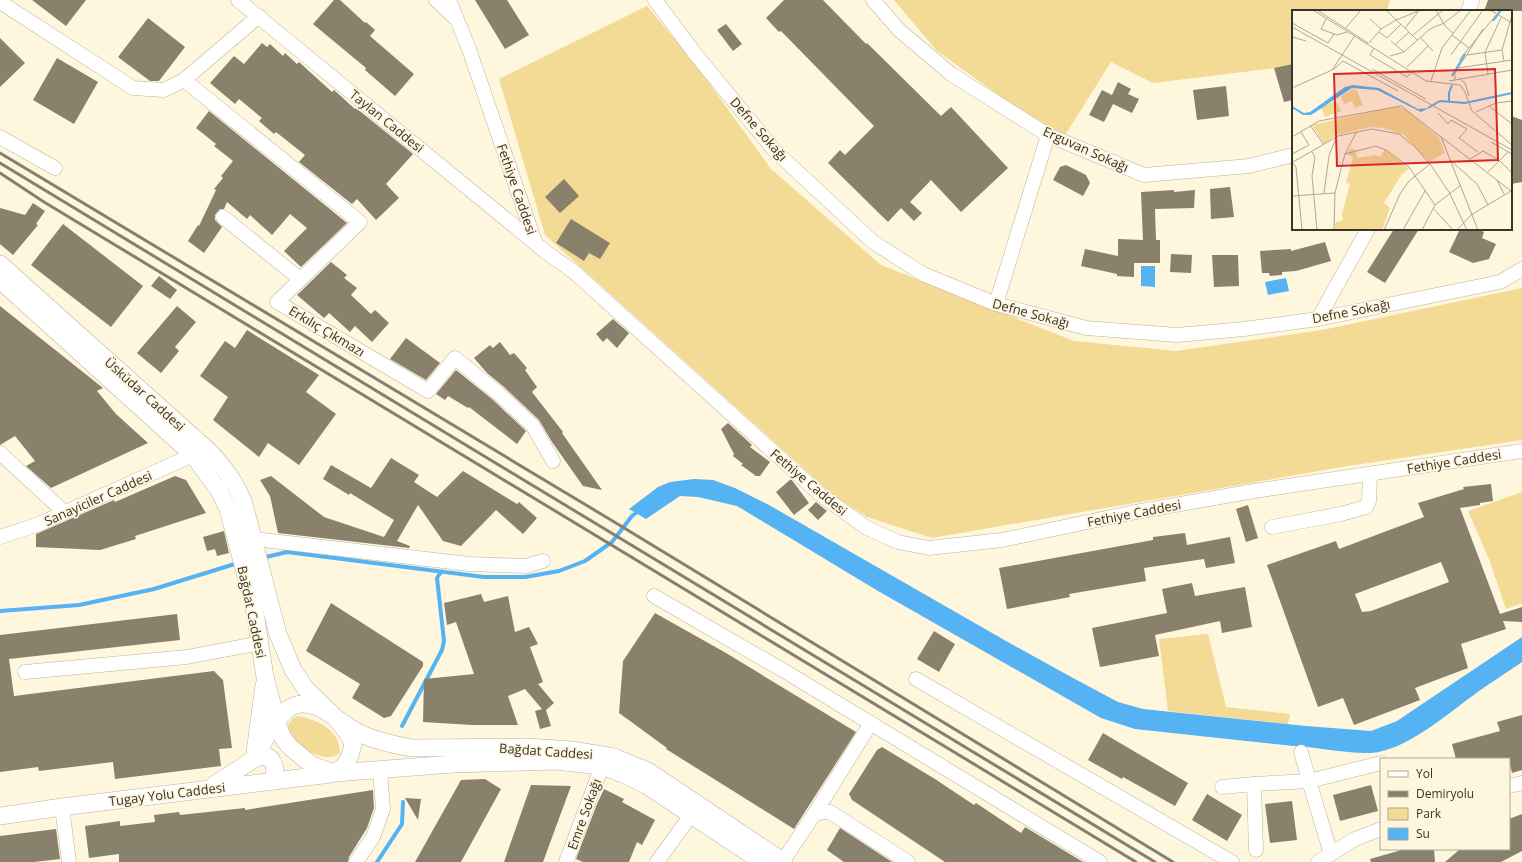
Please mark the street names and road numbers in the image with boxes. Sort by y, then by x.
street label: Taylan Caddesi [346,85,428,157]
street label: Defne Sokağı [726,93,792,165]
street label: Erguvan Sokağı [1040,122,1132,176]
street label: Fethiye Caddesi [493,141,541,237]
street label: Defne Sokağı [990,294,1072,332]
street label: Defne Sokağı [1310,295,1392,327]
street label: Erkılıç Çıkmazı [286,301,368,361]
street label: Üsküdar Caddesi [101,353,189,435]
street label: Fethiye Caddesi [767,445,851,519]
street label: Fethiye Caddesi [1406,445,1502,477]
street label: Sanayiciler Caddesi [41,466,155,530]
street label: Fethiye Caddesi [1086,495,1182,531]
street label: Bağdat Caddesi [233,564,271,660]
street label: Bağdat Caddesi [499,739,593,763]
street label: Emre Sokağı [563,776,605,852]
street label: Tugay Yolu Caddesi [108,778,226,810]

